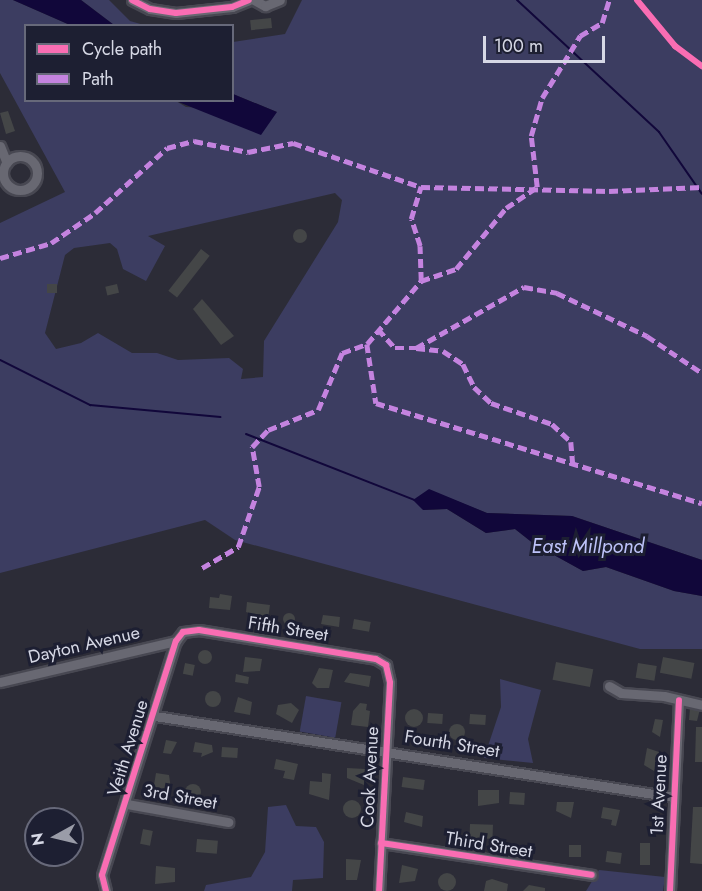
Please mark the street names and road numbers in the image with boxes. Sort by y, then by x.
street label: Fifth Street [246,612,330,646]
street label: Dayton Avenue [26,622,142,668]
street label: Veith Avenue [103,697,153,799]
street label: Cook Avenue [357,726,383,828]
street label: Fourth Street [403,726,501,762]
street label: 1st Avenue [646,754,672,836]
street label: 3rd Street [141,780,219,814]
street label: Third Street [444,828,534,862]

